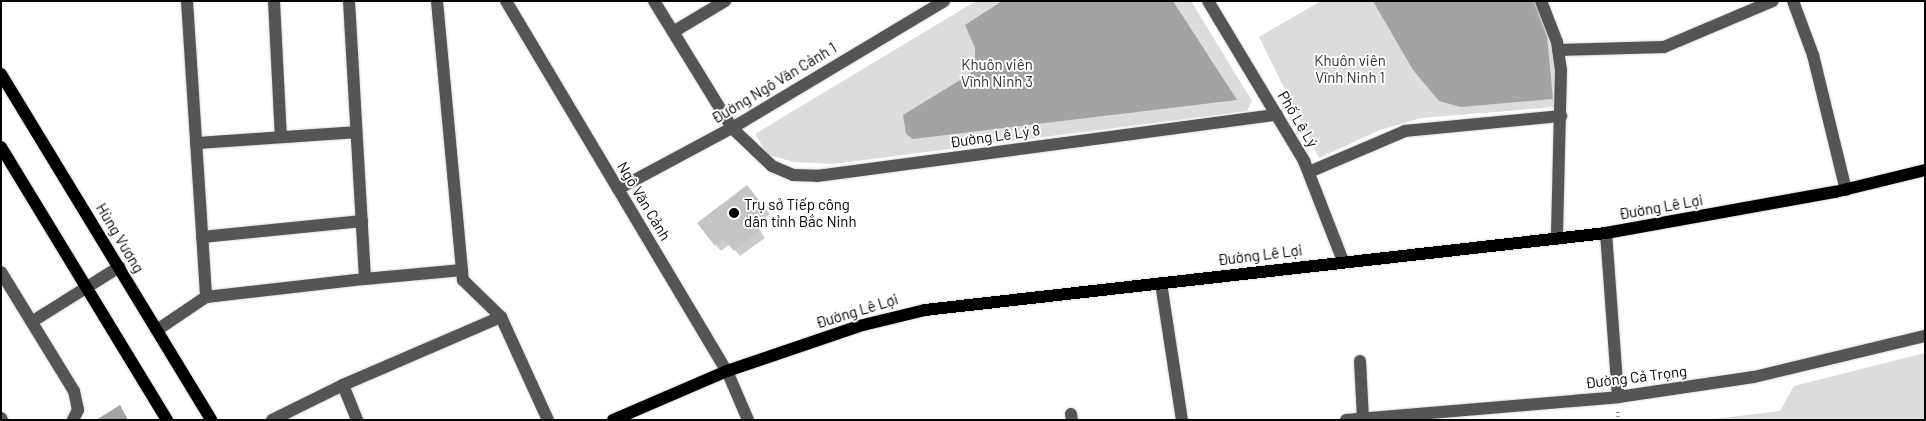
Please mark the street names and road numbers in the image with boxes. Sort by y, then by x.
street label: Đường Ngô Văn Cảnh 1 [708,39,840,127]
street label: Phố Lê Lý [1274,88,1322,150]
street label: Đường Lê Lý 8 [949,121,1041,151]
street label: Ngô Văn Cảnh [613,158,675,244]
street label: Đường Lê Lợi [1617,191,1705,223]
street label: Hùng Vương [92,200,148,276]
street label: Đường Lê Lợi [1217,241,1303,269]
street label: Đường Lê Lợi [814,290,900,332]
street label: Đường Cả Trọng [1584,362,1688,392]

